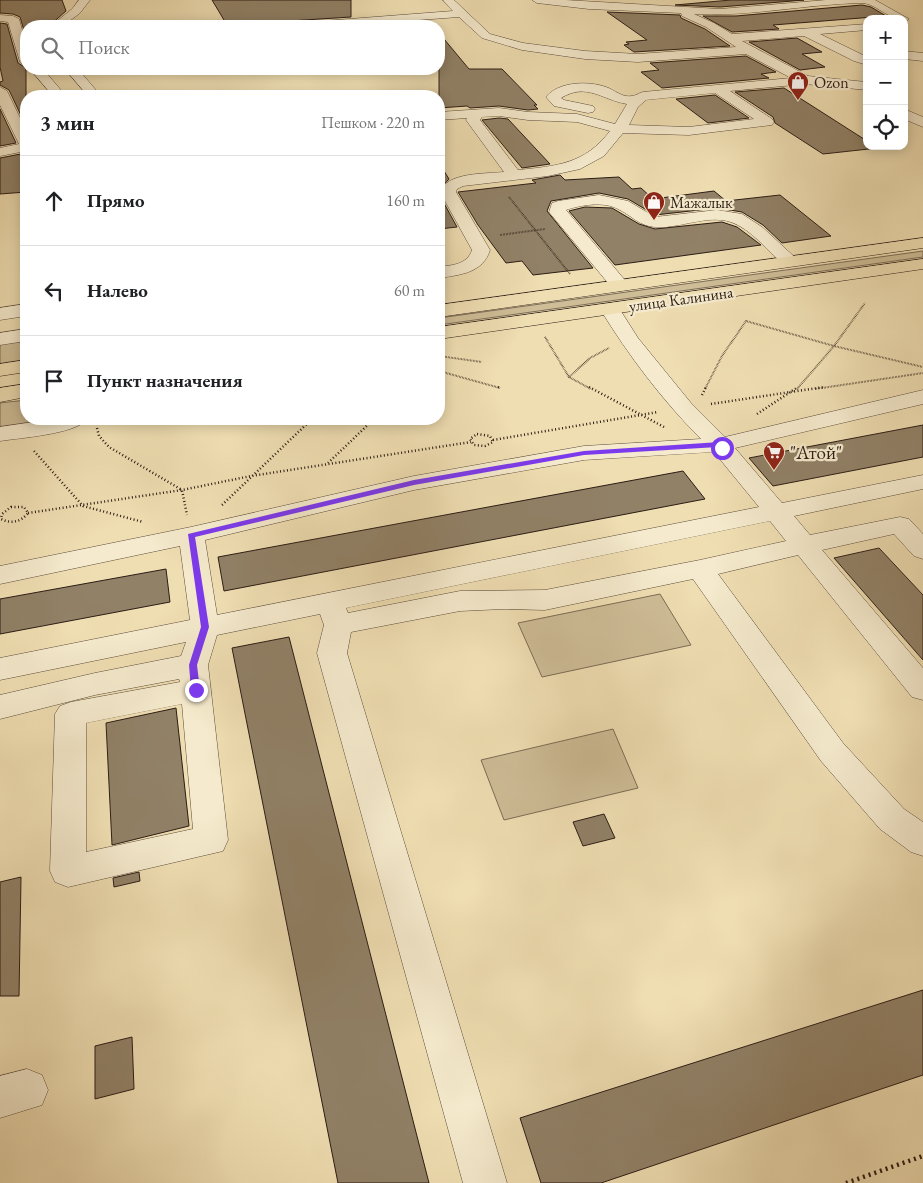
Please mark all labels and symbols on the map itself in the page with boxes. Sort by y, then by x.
shop icon: Ozon [786,70,810,101]
place label: Ozon [814,72,849,93]
shop icon: Мажалык [642,190,666,221]
place label: Мажалык [670,192,733,213]
street label: улица Калинина [627,281,735,317]
route start [711,437,734,460]
supermarket icon: "Атой" [762,440,786,471]
place label: "Атой" [790,440,842,465]
route end [185,679,208,702]

